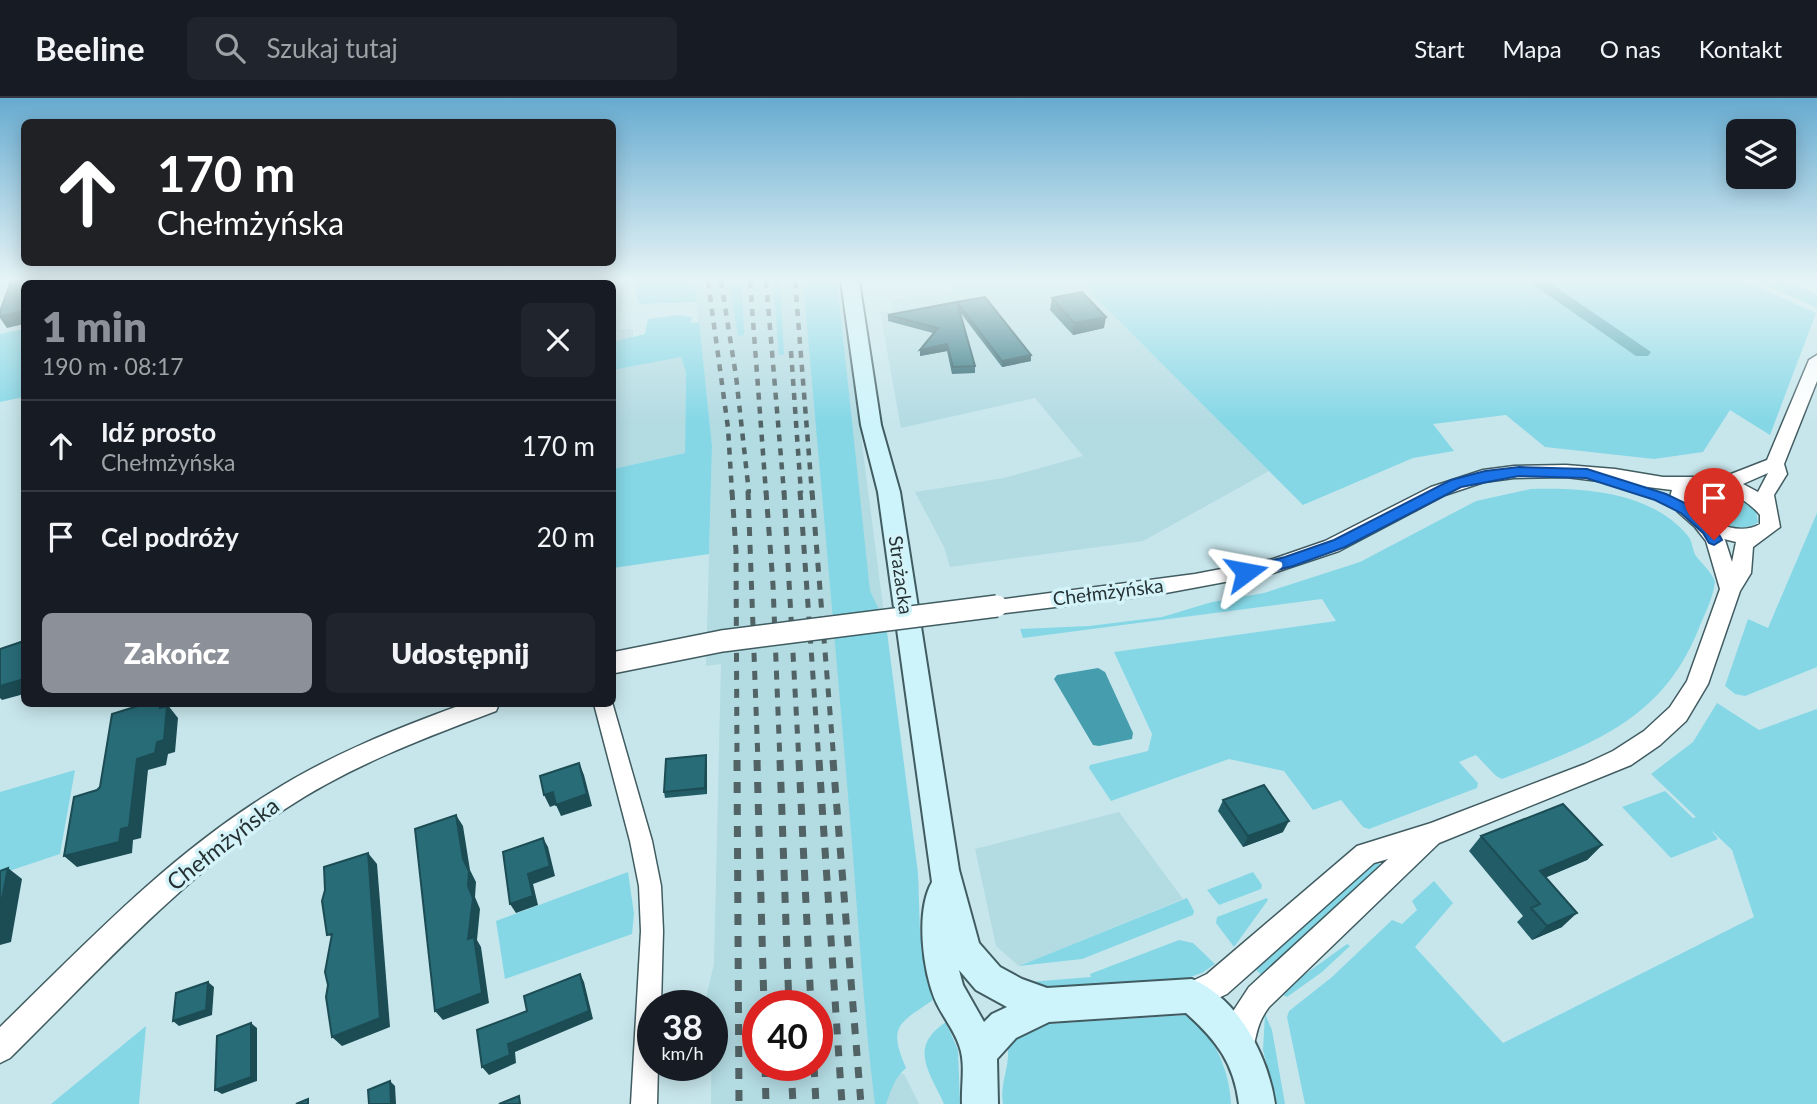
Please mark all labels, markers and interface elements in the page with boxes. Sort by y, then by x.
search box [187,17,677,80]
text: Beeline [35,28,145,68]
icon: search [211,29,249,67]
text: Szukaj tutaj [267,32,398,64]
text: Start [1414,34,1465,63]
text: Mapa [1503,34,1562,63]
text: O nas [1600,34,1661,63]
text: Kontakt [1699,34,1782,63]
map controls [1726,119,1796,189]
button: layers [1726,119,1796,189]
text: 170 m [157,144,295,202]
icon: ahead [42,147,133,238]
text: Chełmżyńska [157,203,344,242]
text: 1 min [42,301,147,351]
button: close [521,303,595,377]
text: 190 m · 08:17 [42,352,184,380]
text: Idź prosto [101,416,216,448]
icon: ahead [42,427,80,465]
text: 170 m [522,430,595,462]
text: Chełmżyńska [101,448,236,476]
pin [1684,468,1744,540]
icon: arrive [1695,479,1733,517]
icon: arrive [42,518,80,556]
text: Cel podróży [101,521,239,553]
text: 20 m [537,521,595,553]
street label: Strażacka [885,534,918,616]
position arrow [1209,535,1283,609]
street label: Chełmżyńska [1051,573,1164,610]
button: Zakończ [42,613,312,693]
button: Udostępnij [326,613,595,693]
street label: Chełmżyńska [161,791,284,896]
speed limit sign: 40 [742,990,833,1081]
text: 38 [662,1005,703,1047]
text: km/h [661,1042,704,1064]

